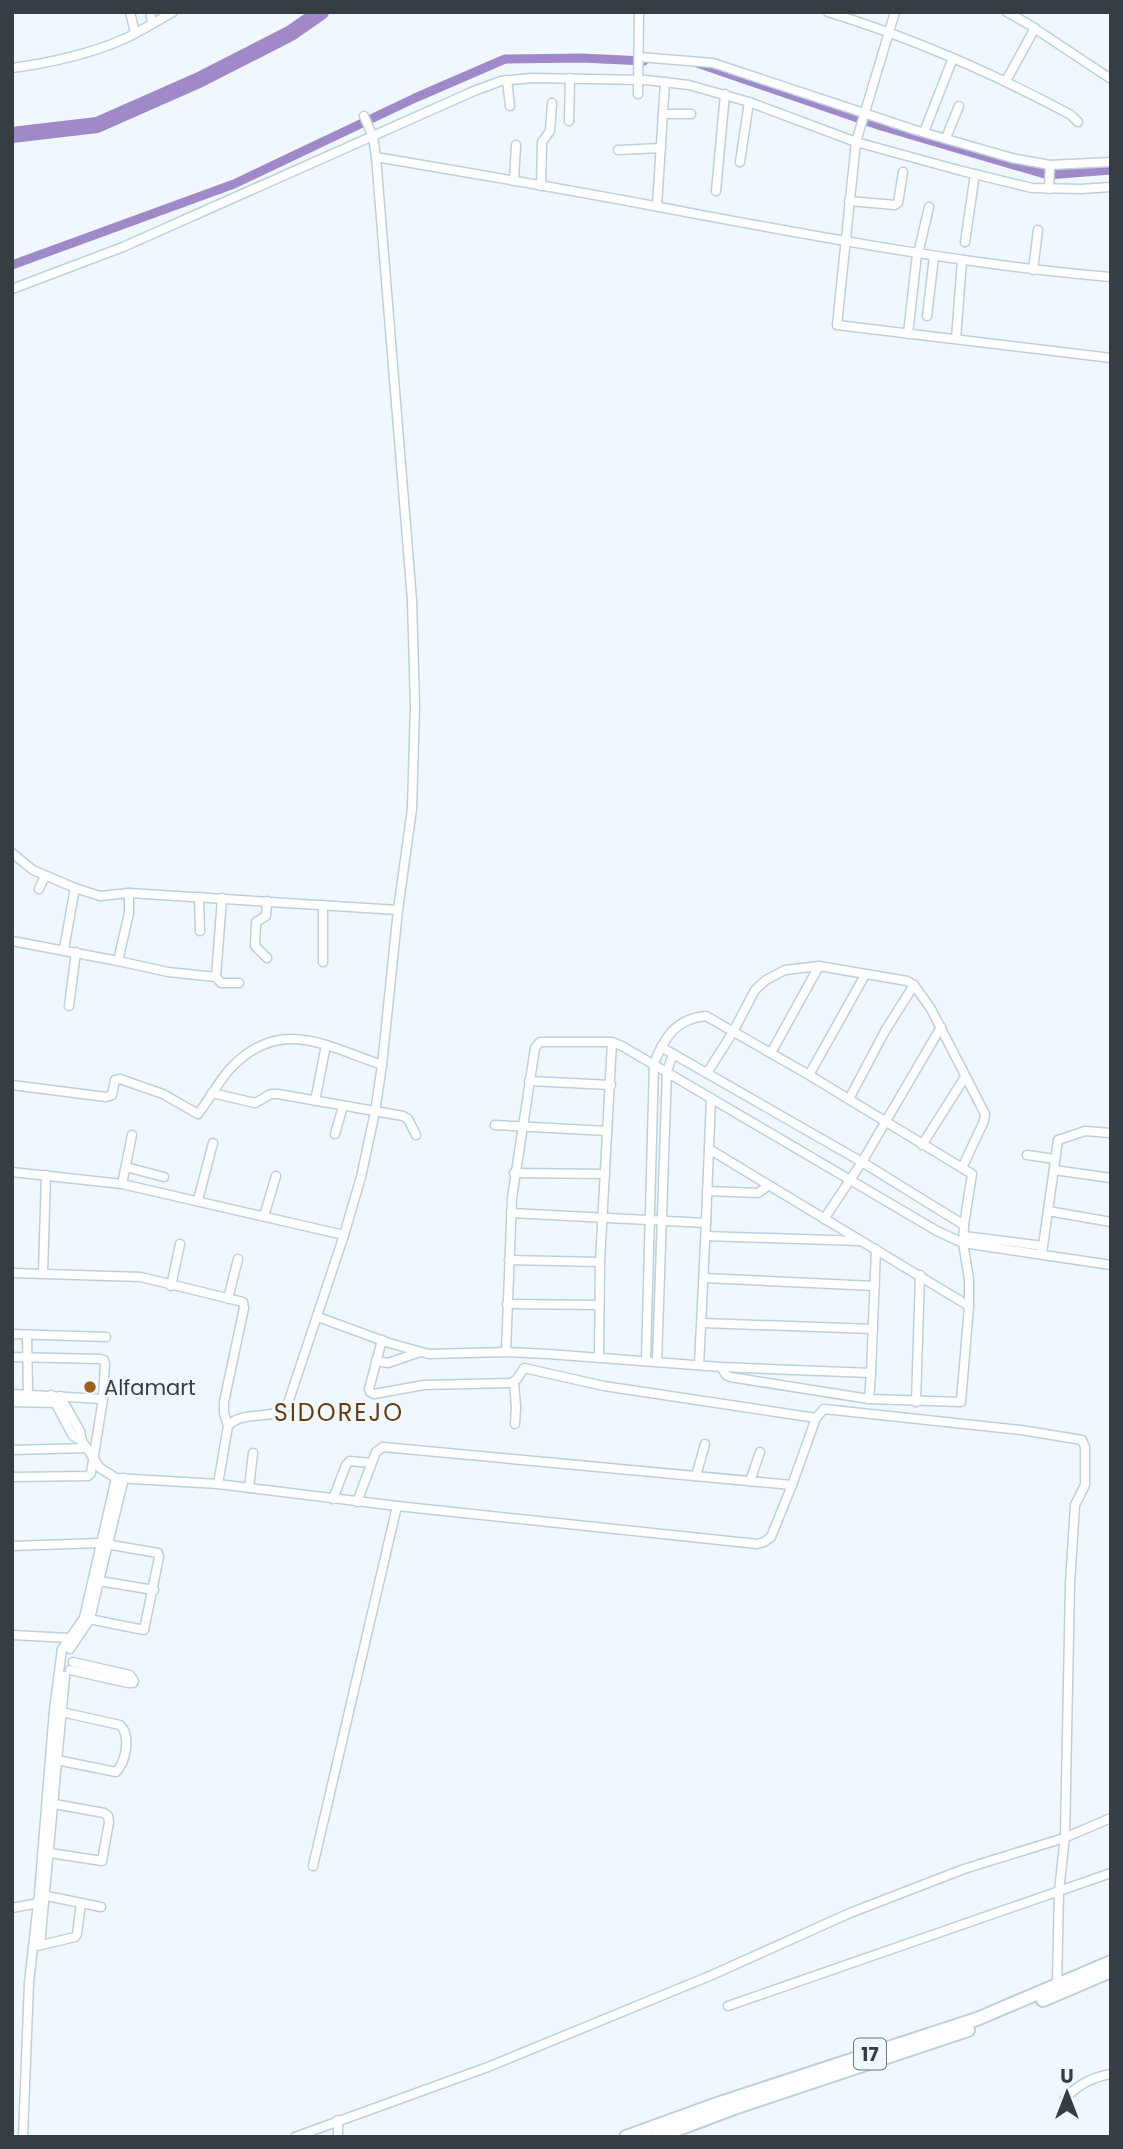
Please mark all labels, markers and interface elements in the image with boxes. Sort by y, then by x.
place label: Alfamart [104,1373,196,1402]
marker: Alfamart [82,1379,98,1395]
district label: SIDOREJO [274,1396,404,1429]
road number: 17 [854,2038,886,2070]
north arrow [1032,2058,1102,2128]
text: U [1060,2063,1074,2090]

